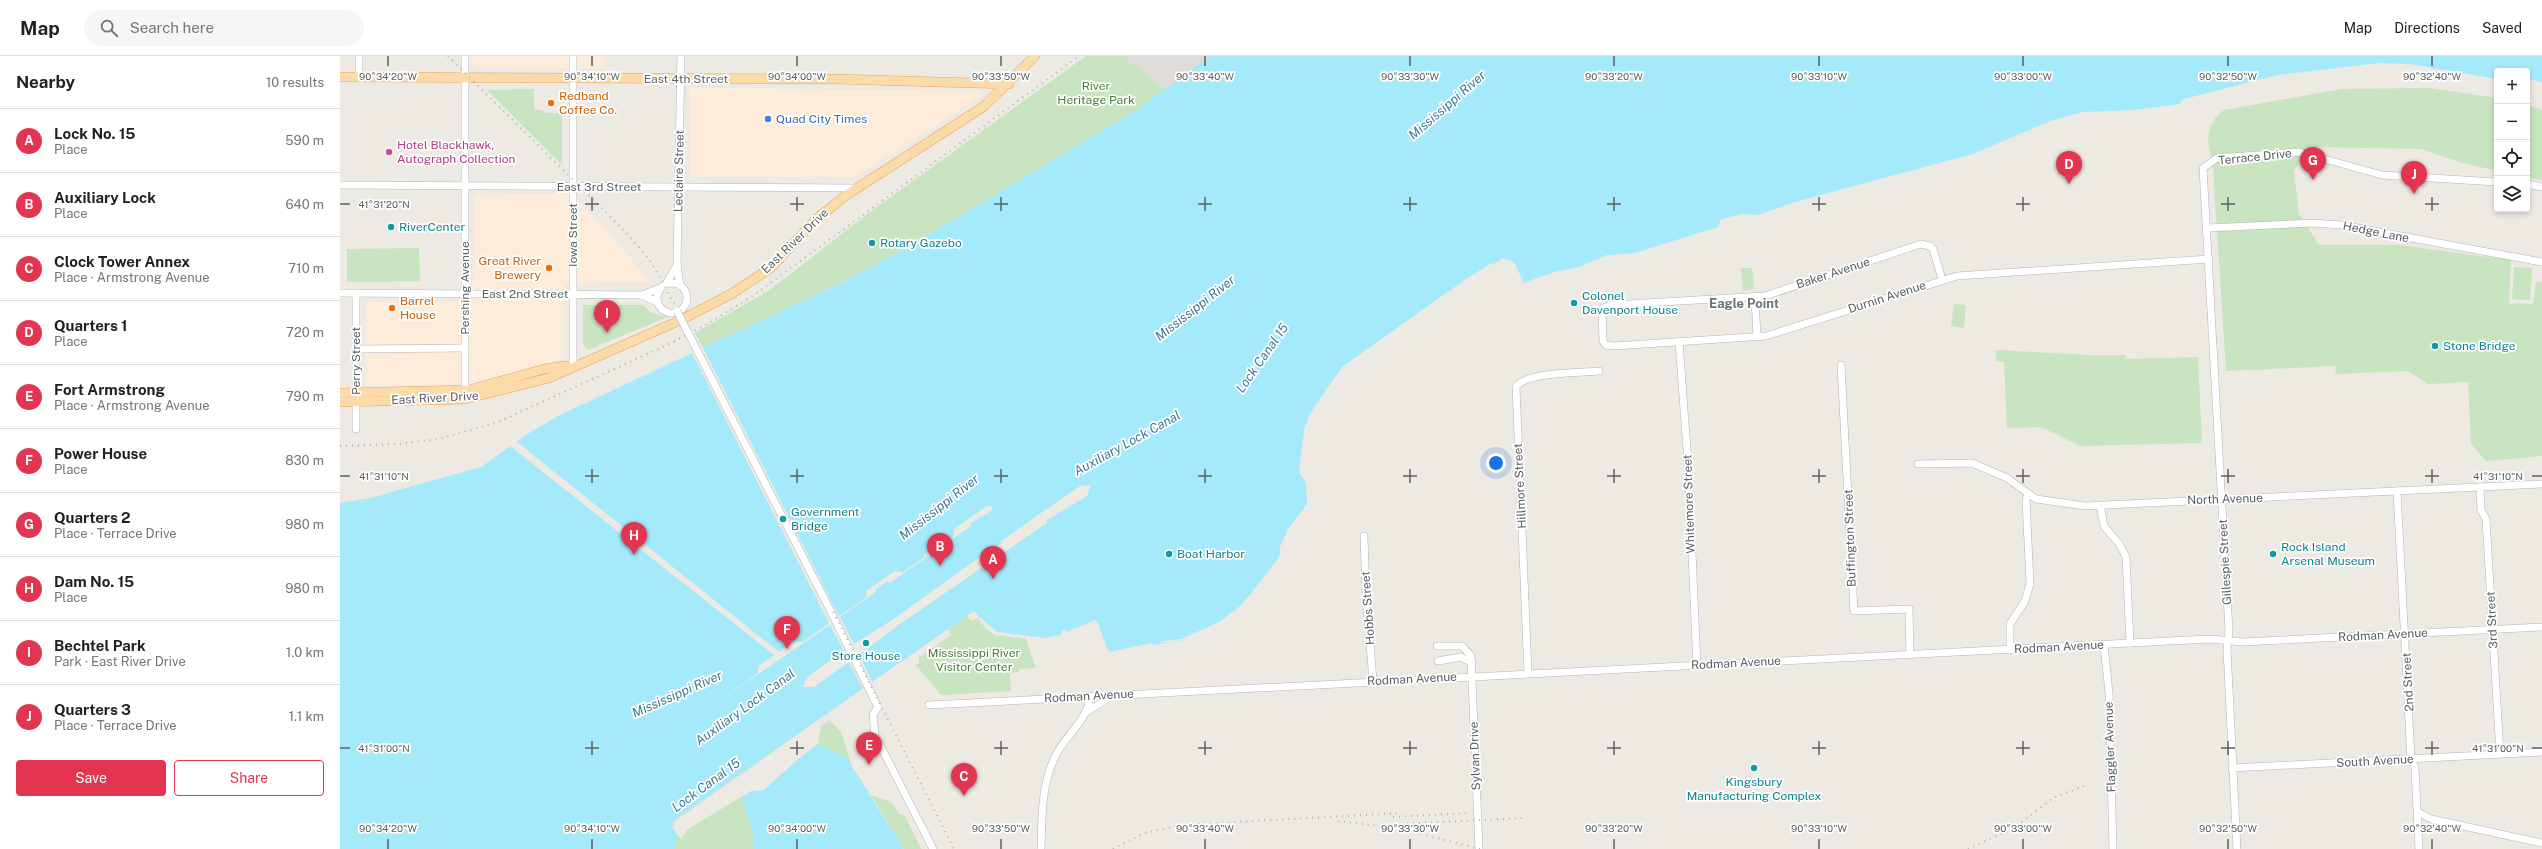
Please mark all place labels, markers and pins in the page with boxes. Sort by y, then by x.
place label: Redband Coffee Co. [559,89,617,117]
marker: Redband Coffee Co. [546,98,556,108]
place label: Quad City Times [776,112,867,126]
marker: Quad City Times [763,114,773,124]
place label: Hotel Blackhawk, Autograph Collection [397,138,515,166]
marker: Hotel Blackhawk, Autograph Collection [384,147,394,157]
pin: G [2300,147,2326,180]
pin: D [2056,151,2082,184]
pin: J [2401,161,2427,194]
place label: RiverCenter [399,220,465,234]
marker: RiverCenter [386,222,396,232]
place label: Rotary Gazebo [880,236,962,250]
marker: Rotary Gazebo [867,238,877,248]
place label: Great River Brewery [478,254,542,282]
marker: Great River Brewery [544,263,554,273]
place label: Colonel Davenport House [1582,289,1678,317]
place label: Barrel House [400,294,436,322]
marker: Colonel Davenport House [1569,298,1579,308]
pin: I [594,300,620,333]
marker: Barrel House [387,303,397,313]
place label: Stone Bridge [2443,339,2516,353]
marker: Stone Bridge [2430,341,2440,351]
place label: Government Bridge [791,505,860,533]
marker: Government Bridge [778,514,788,524]
pin: H [621,522,647,555]
pin: B [927,533,953,566]
place label: Rock Island Arsenal Museum [2281,540,2375,568]
pin: A [980,546,1006,579]
place label: Boat Harbor [1177,547,1245,561]
marker: Boat Harbor [1164,549,1174,559]
marker: Rock Island Arsenal Museum [2268,549,2278,559]
pin: F [774,616,800,649]
marker: Store House [861,638,871,648]
place label: Store House [831,649,901,663]
pin: E [856,732,882,765]
pin: C [951,763,977,796]
marker: Kingsbury Manufacturing Complex [1749,763,1759,773]
place label: Kingsbury Manufacturing Complex [1687,775,1821,803]

